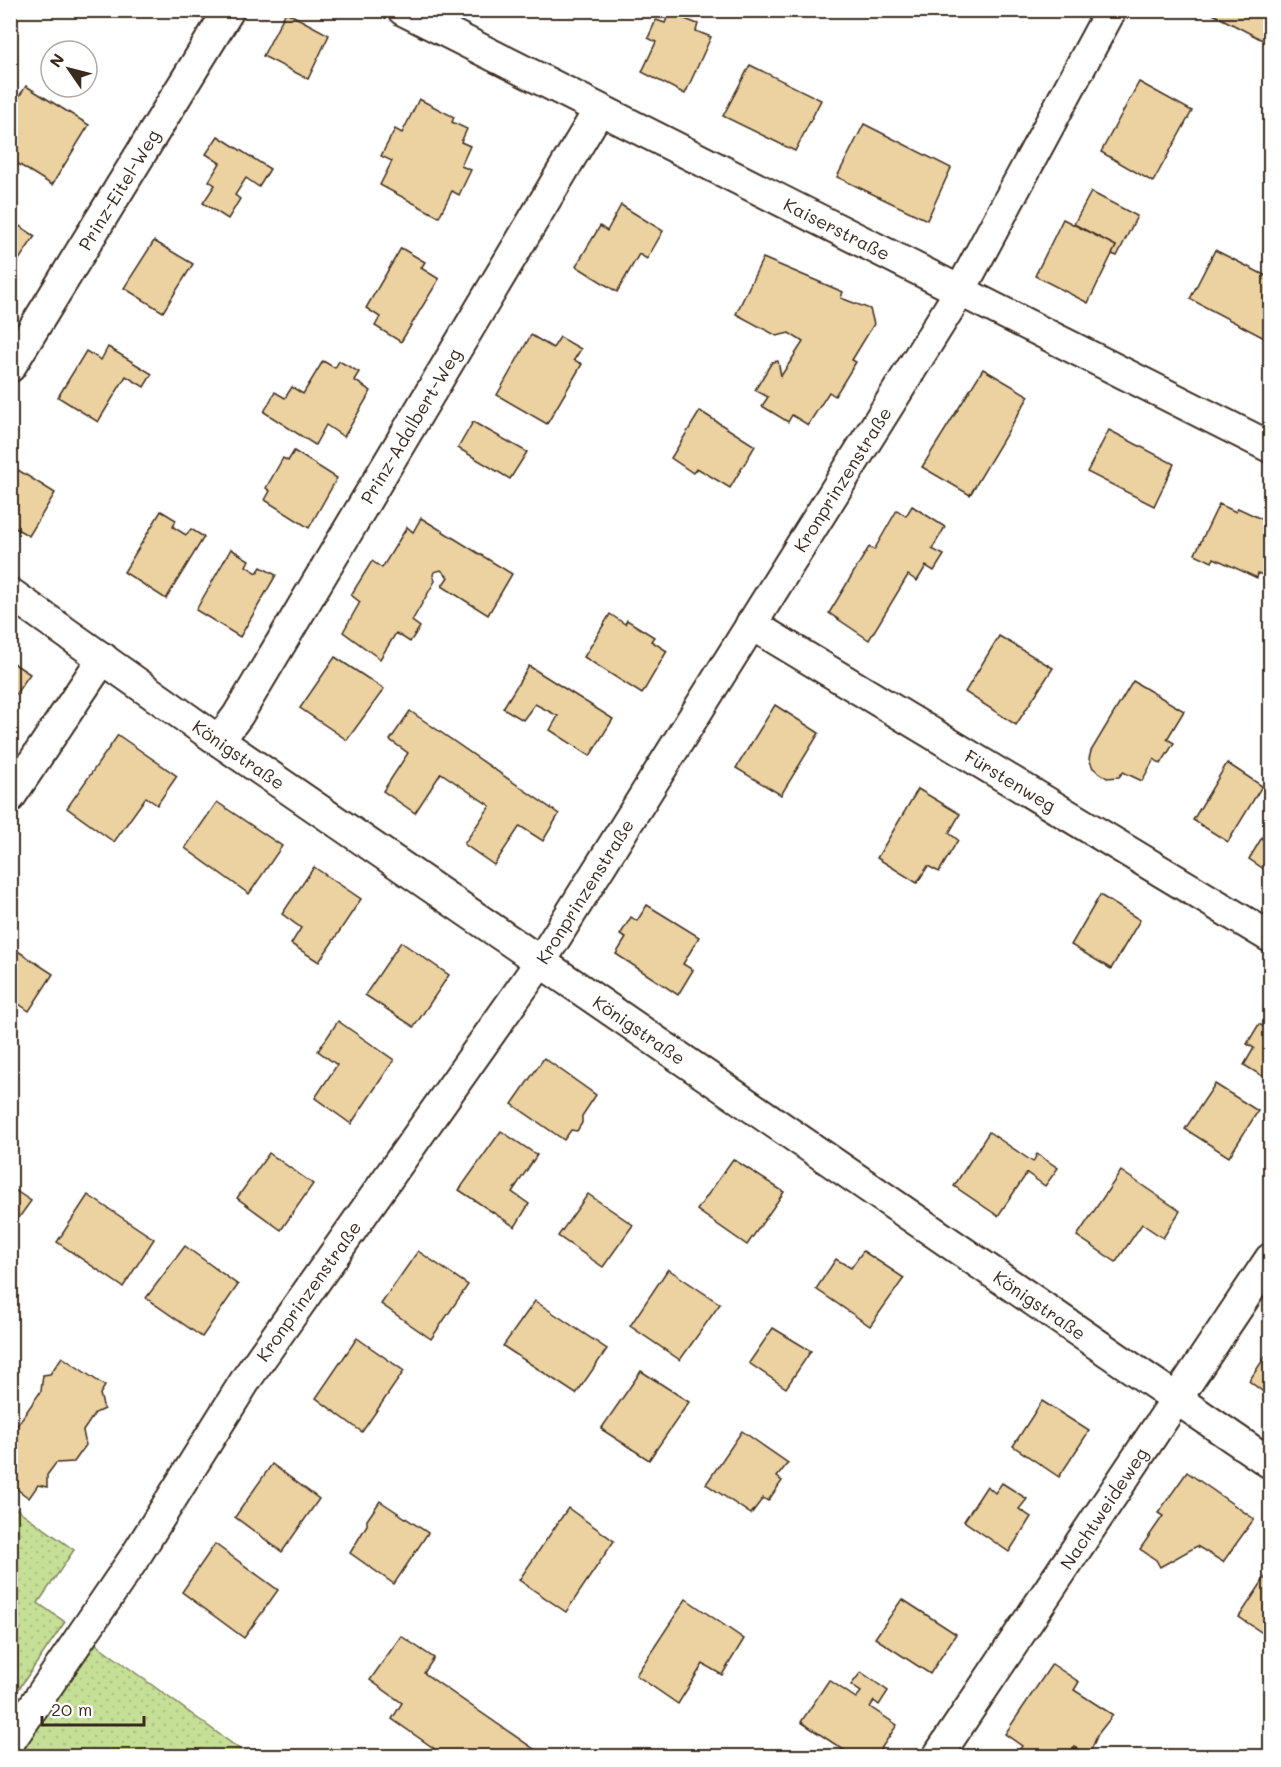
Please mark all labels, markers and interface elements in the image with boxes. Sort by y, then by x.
north arrow [39,39,99,99]
text: N [44,49,68,71]
street label: Prinz-Eitel-Weg [73,125,165,255]
street label: Kaiserstraße [780,192,894,266]
street label: Prinz-Adalbert-Weg [355,343,466,508]
street label: Kronprinzenstraße [788,402,897,556]
street label: Königstraße [188,714,290,795]
street label: Fürstenweg [960,744,1060,817]
street label: Kronprinzenstraße [530,814,639,968]
street label: Königstraße [588,990,690,1070]
street label: Kronprinzenstraße [250,1216,366,1366]
street label: Königstraße [989,1265,1091,1345]
street label: Nachtweideweg [1054,1443,1153,1574]
scale bar [42,1689,144,1727]
text: 20 m [51,1697,92,1721]

